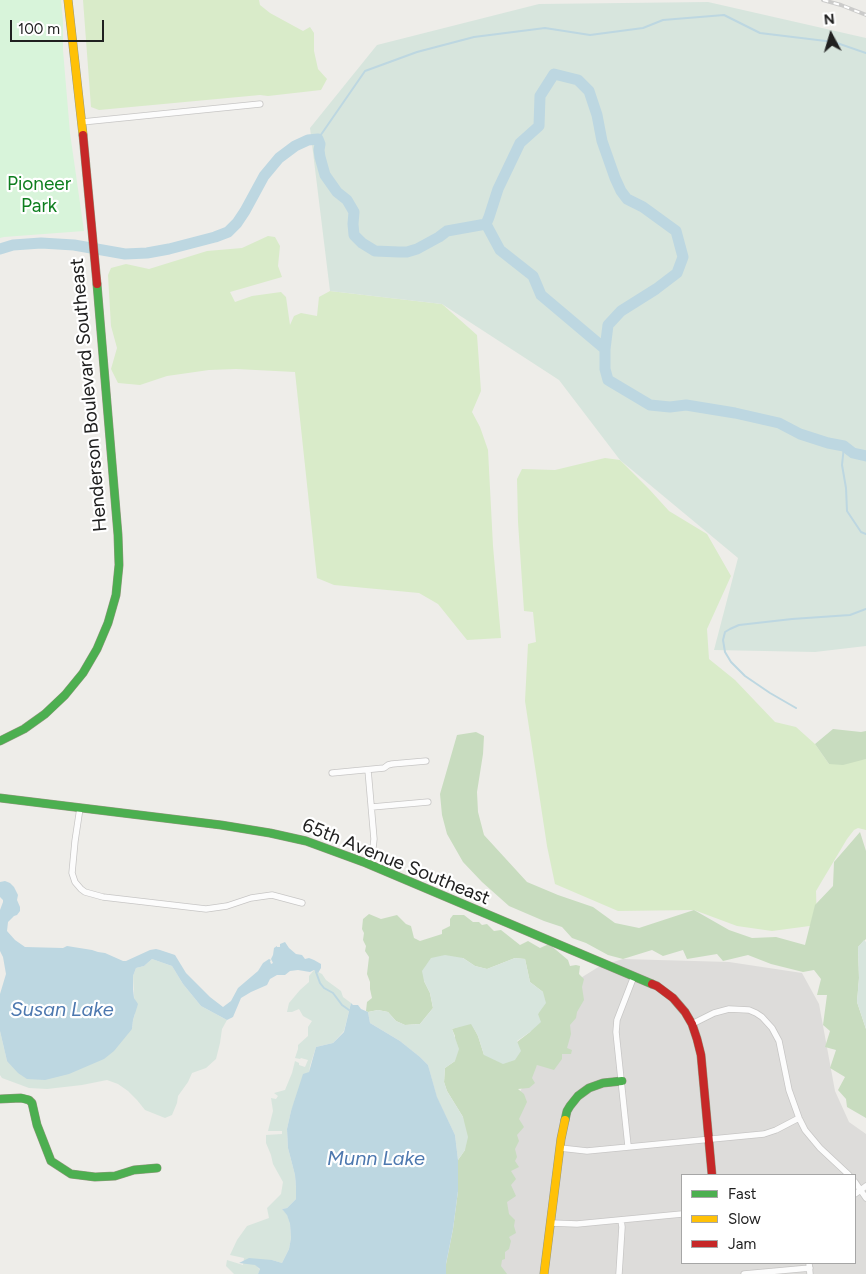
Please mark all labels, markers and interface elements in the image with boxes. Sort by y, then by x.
scale bar [12,10,106,42]
north arrow [806,10,856,60]
text: N [823,11,836,29]
text: 100 m [18,20,60,38]
park label: Pioneer Park [7,173,71,217]
street label: Henderson Boulevard Southeast [66,257,112,533]
street label: 65th Avenue Southeast [299,814,493,910]
water label: Susan Lake [10,998,114,1022]
water label: Munn Lake [327,1147,425,1171]
legend [681,1174,856,1264]
text: Fast [728,1185,756,1203]
text: Slow [728,1210,761,1228]
text: Jam [728,1235,756,1253]

